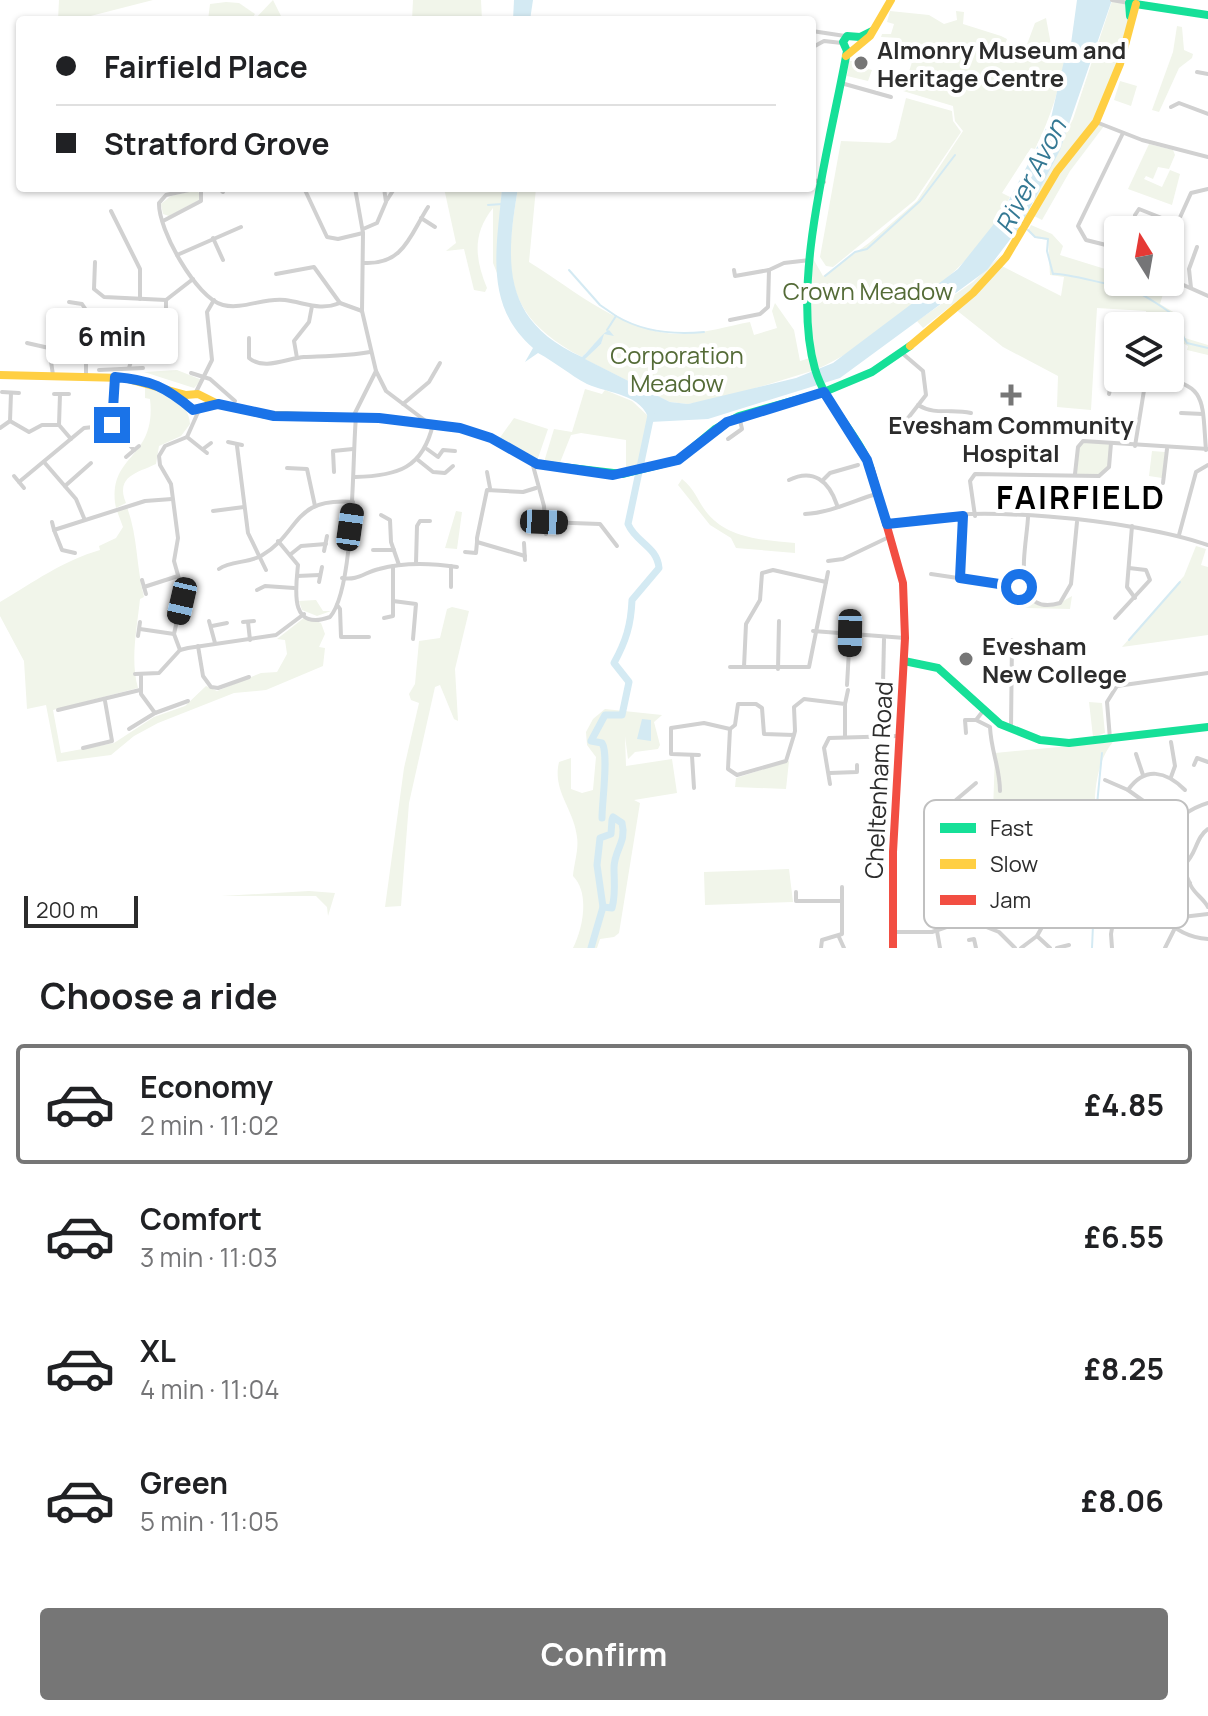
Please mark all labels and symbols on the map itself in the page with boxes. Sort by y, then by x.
place label: Almonry Museum and Heritage Centre [877,33,1126,94]
marker: Almonry Museum and Heritage Centre [852,54,870,72]
water label: River Avon [986,111,1075,239]
north arrow [1104,216,1184,296]
park label: Crown Meadow [783,274,953,307]
callout: 6 min [46,309,178,365]
park label: Corporation Meadow [610,338,744,399]
marker: Evesham Community Hospital [1000,384,1022,406]
route end [94,407,130,443]
place label: Evesham Community Hospital [888,408,1134,469]
district label: FAIRFIELD [996,475,1166,519]
car [335,502,365,552]
car [520,509,568,535]
route start [1001,569,1037,605]
car [165,575,199,627]
car [838,609,862,657]
place label: Evesham New College [982,629,1127,690]
marker: Evesham New College [957,650,975,668]
street label: Cheltenham Road [856,680,900,880]
legend [924,800,1188,928]
text: Fast [990,813,1033,843]
text: Slow [990,849,1038,879]
text: Jam [990,885,1031,915]
scale bar [24,892,138,928]

